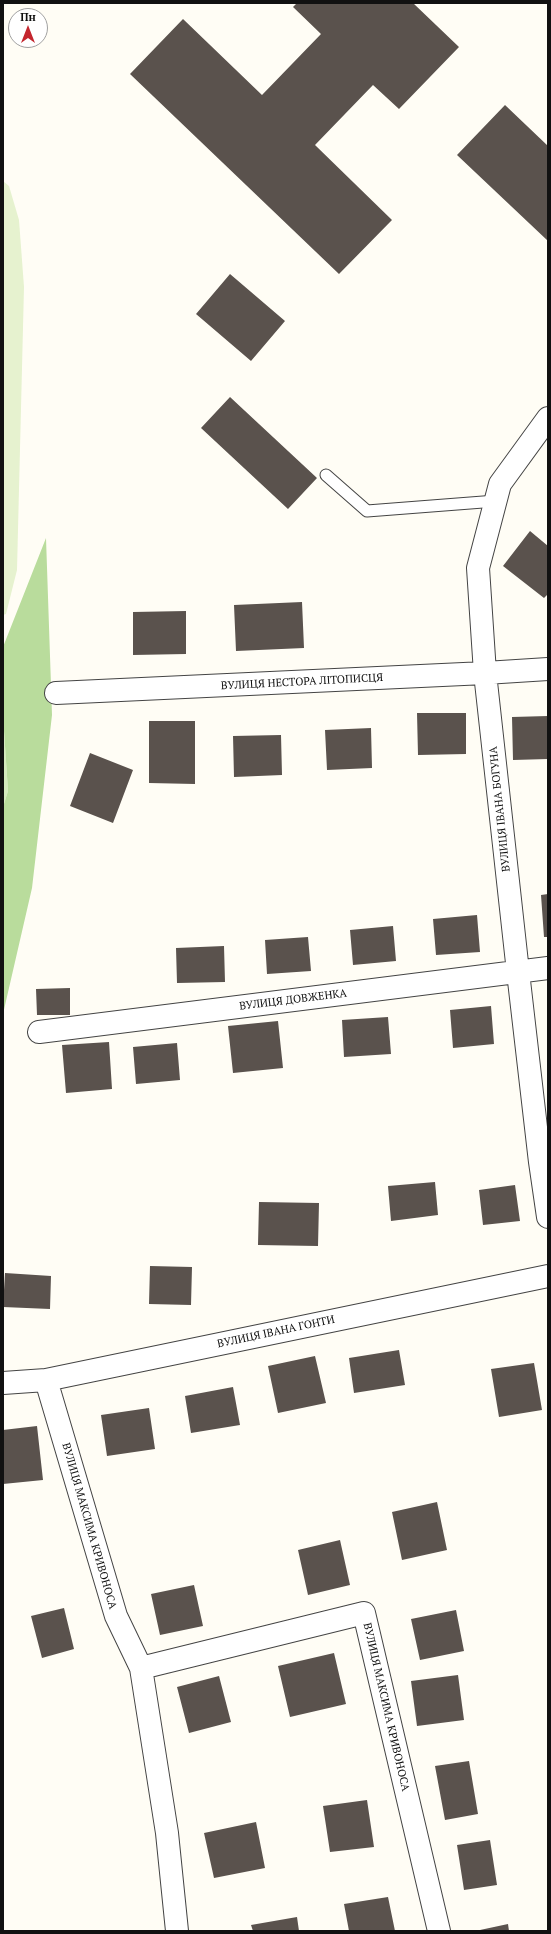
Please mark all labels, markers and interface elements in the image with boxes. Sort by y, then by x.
north arrow [8,8,48,48]
text: Пн [20,10,36,24]
street label: ВУЛИЦЯ НЕСТОРА ЛІТОПИСЦЯ [221,671,383,693]
street label: ВУЛИЦЯ ІВАНА БОГУНА [487,746,513,872]
street label: ВУЛИЦЯ ДОВЖЕНКА [238,987,348,1013]
street label: ВУЛИЦЯ ІВАНА ГОНТИ [216,1313,336,1351]
street label: ВУЛИЦЯ МАКСИМА КРИВОНОСА [59,1441,119,1611]
street label: ВУЛИЦЯ МАКСИМА КРИВОНОСА [360,1621,412,1793]

